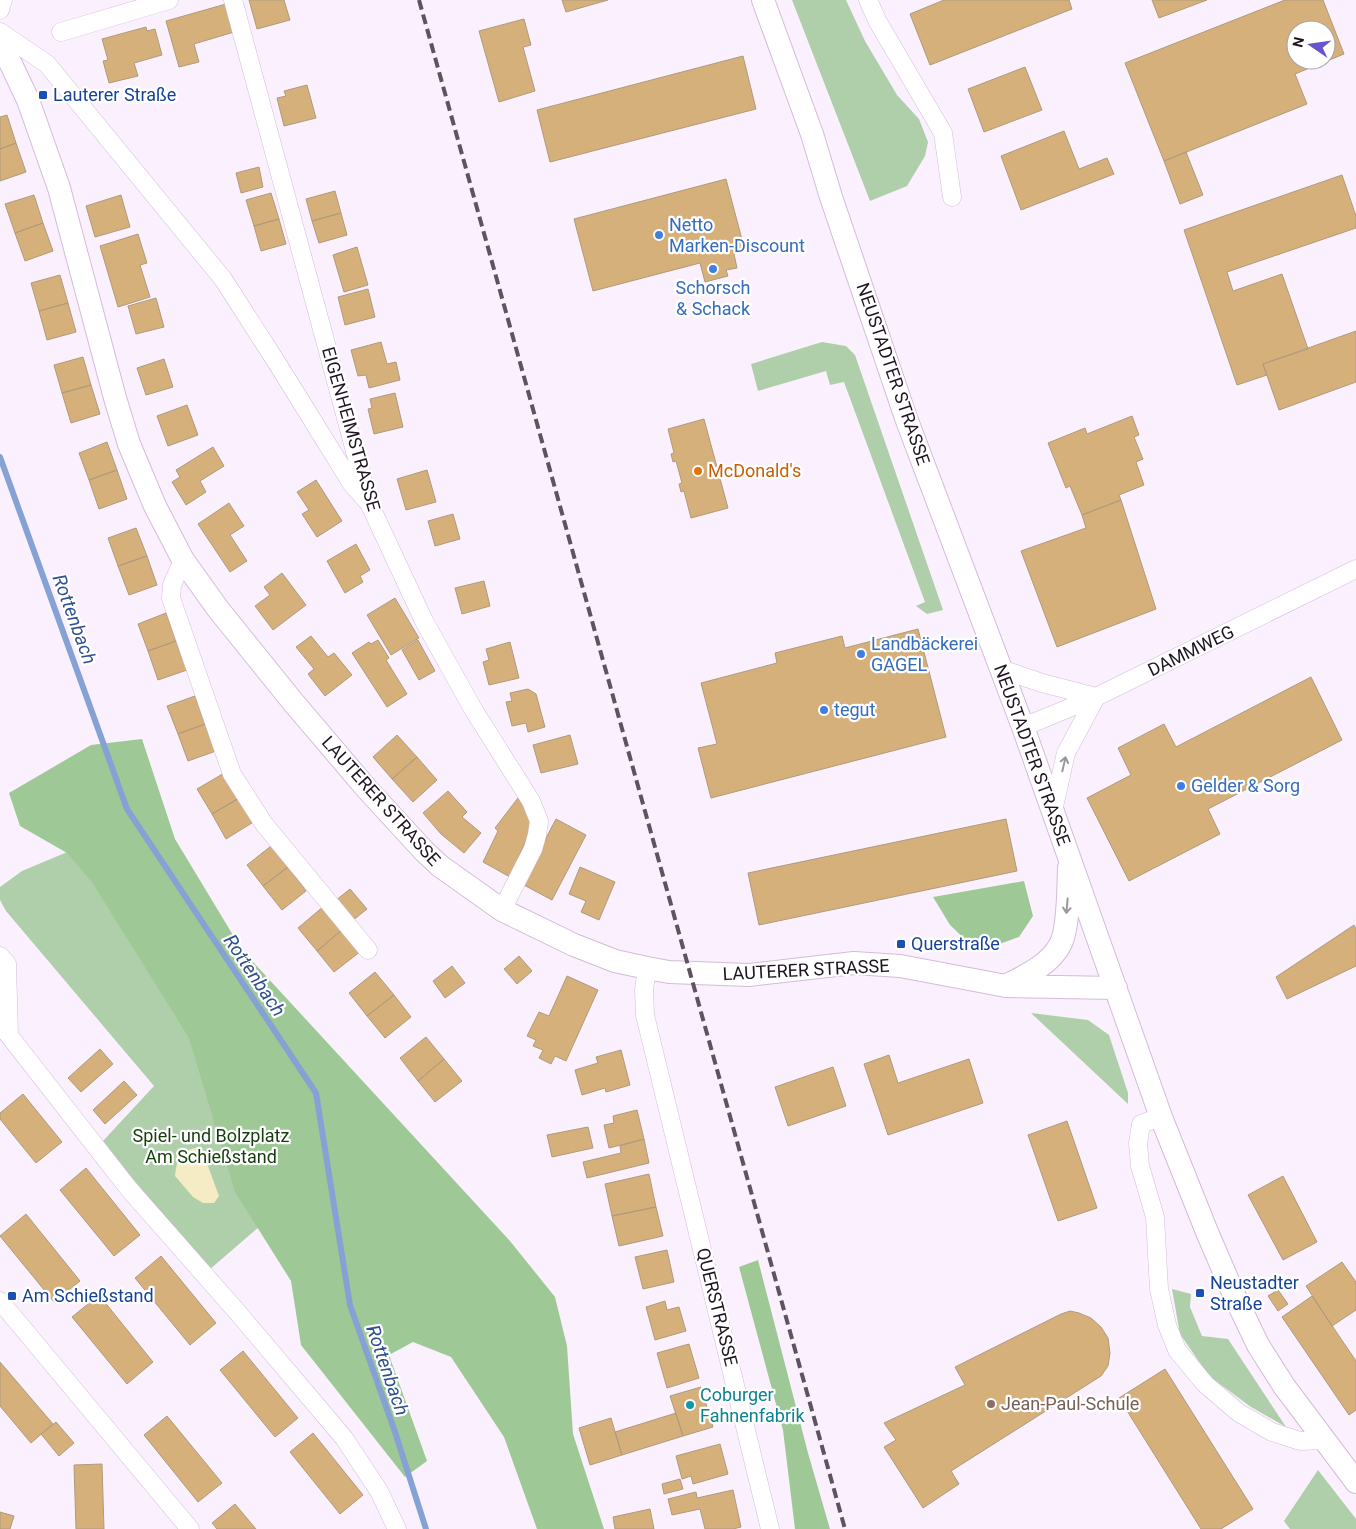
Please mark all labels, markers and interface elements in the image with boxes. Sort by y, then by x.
north arrow [1286,20,1336,70]
text: N [1289,35,1307,49]
place label: Lauterer Straße [53,84,176,105]
marker: Lauterer Straße [37,89,49,101]
place label: Netto Marken-Discount [669,214,805,256]
marker: Netto Marken-Discount [653,229,665,241]
marker: Schorsch & Schack [707,263,719,275]
place label: Schorsch & Schack [675,277,751,319]
street label: NEUSTADTER STRASSE [852,280,935,468]
street label: EIGENHEIMSTRASSE [318,344,385,513]
place label: McDonald's [708,460,801,481]
marker: McDonald's [692,465,704,477]
water label: Rottenbach [48,571,101,667]
street label: DAMMWEG [1144,621,1237,680]
place label: Landbäckerei GAGEL [871,633,978,675]
marker: Landbäckerei GAGEL [855,648,867,660]
street label: NEUSTADTER STRASSE [990,661,1075,848]
place label: tegut [834,699,875,720]
marker: tegut [818,704,830,716]
street label: LAUTERER STRASSE [318,732,445,870]
one-way arrow [1060,756,1069,772]
place label: Gelder & Sorg [1191,775,1300,796]
marker: Gelder & Sorg [1175,780,1187,792]
one-way arrow [1062,898,1072,914]
water label: Rottenbach [219,930,290,1021]
place label: Querstraße [911,933,1000,954]
marker: Querstraße [895,938,907,950]
street label: LAUTERER STRASSE [722,955,890,984]
park label: Spiel- und Bolzplatz Am Schießstand [133,1125,290,1167]
street label: QUERSTRASSE [693,1246,742,1368]
place label: Neustadter Straße [1210,1272,1299,1314]
place label: Am Schießstand [22,1285,154,1306]
marker: Neustadter Straße [1194,1287,1206,1299]
marker: Am Schießstand [6,1290,18,1302]
water label: Rottenbach [361,1322,414,1418]
place label: Coburger Fahnenfabrik [700,1384,805,1426]
place label: Jean-Paul-Schule [1001,1393,1139,1414]
marker: Jean-Paul-Schule [985,1398,997,1410]
marker: Coburger Fahnenfabrik [684,1399,696,1411]

